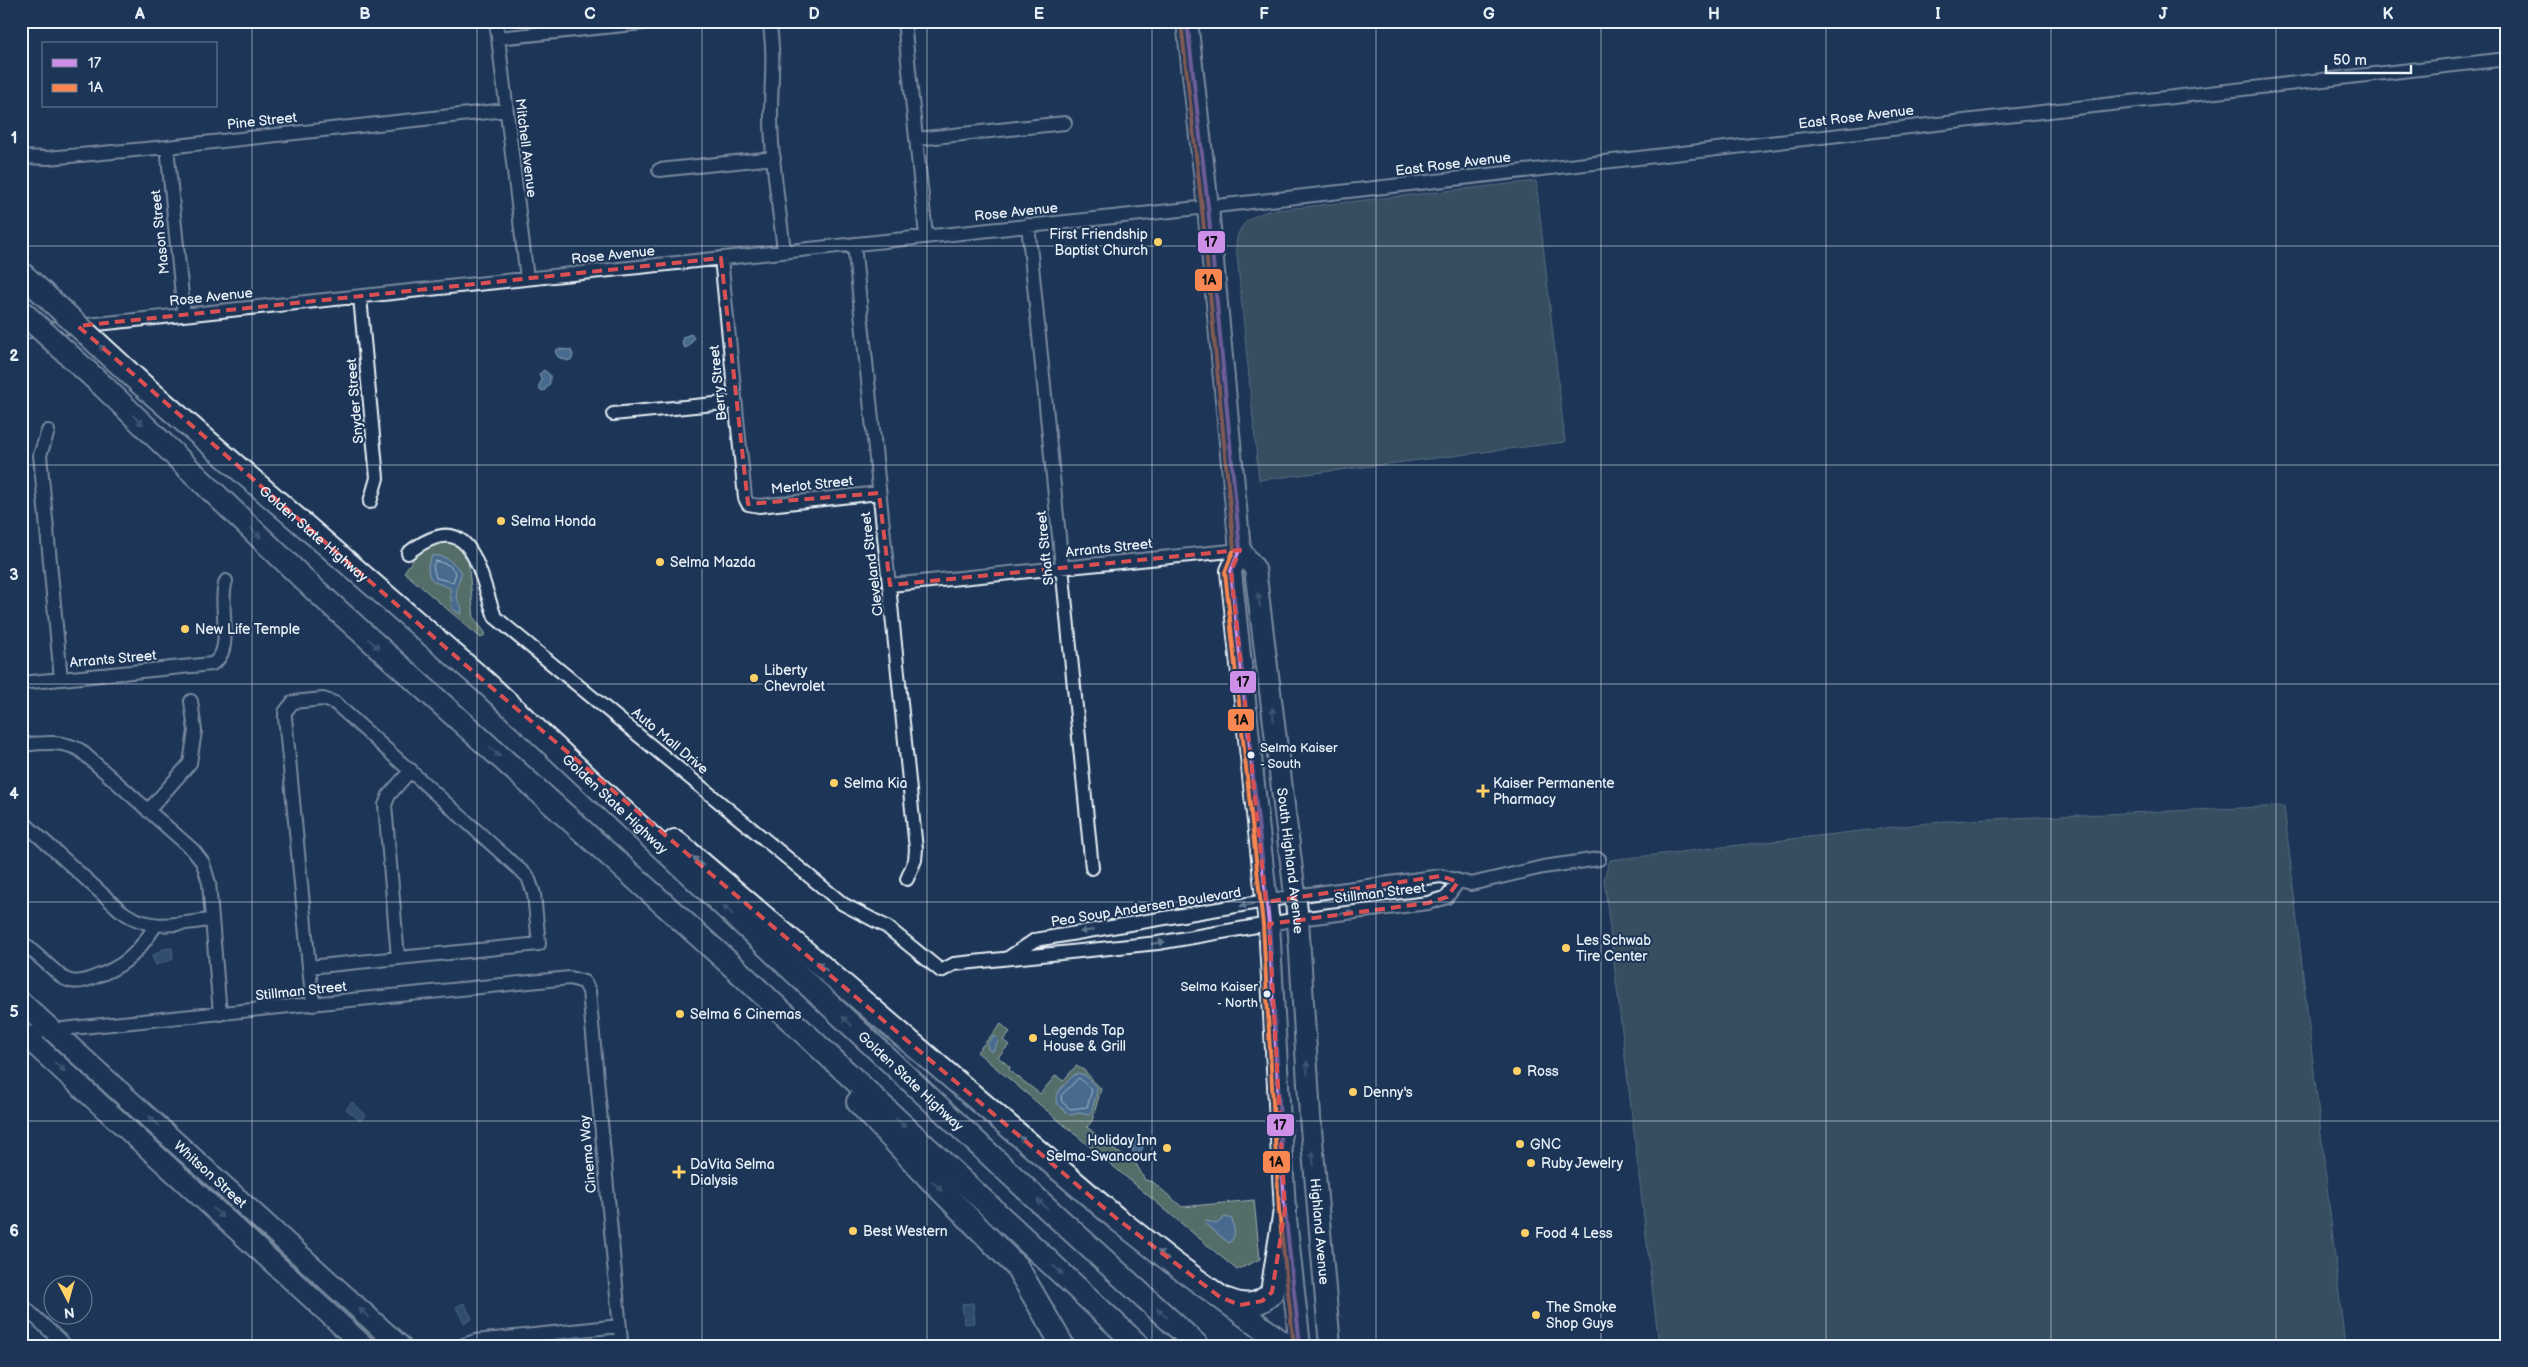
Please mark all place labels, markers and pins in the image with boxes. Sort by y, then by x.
place label: First Friendship Baptist Church [1049,226,1148,259]
marker: First Friendship Baptist Church [1152,236,1164,248]
place label: Selma Honda [511,513,596,530]
marker: Selma Honda [495,515,507,527]
place label: Selma Mazda [670,554,756,571]
marker: Selma Mazda [654,556,666,568]
place label: New Life Temple [195,621,300,638]
marker: New Life Temple [179,623,191,635]
place label: Liberty Chevrolet [764,662,826,695]
marker: Liberty Chevrolet [748,672,760,684]
place label: Selma Kaiser - South [1260,740,1338,772]
marker: Selma Kaiser - South [1246,750,1256,760]
place label: Selma Kia [844,775,907,792]
place label: Kaiser Permanente Pharmacy [1493,775,1615,808]
marker: Selma Kia [828,777,840,789]
marker: Kaiser Permanente Pharmacy [1477,785,1489,797]
place label: Les Schwab Tire Center [1576,932,1651,965]
marker: Les Schwab Tire Center [1560,942,1572,954]
place label: Selma Kaiser - North [1180,979,1258,1011]
marker: Selma Kaiser - North [1262,989,1272,999]
place label: Selma 6 Cinemas [690,1006,801,1023]
marker: Selma 6 Cinemas [674,1008,686,1020]
place label: Legends Tap House & Grill [1043,1022,1126,1055]
marker: Legends Tap House & Grill [1027,1032,1039,1044]
place label: Ross [1527,1063,1559,1080]
marker: Ross [1511,1065,1523,1077]
place label: Denny's [1363,1084,1413,1101]
marker: Denny's [1347,1086,1359,1098]
place label: Holiday Inn Selma-Swancourt [1046,1132,1158,1165]
place label: GNC [1530,1136,1561,1153]
marker: GNC [1514,1138,1526,1150]
marker: Holiday Inn Selma-Swancourt [1161,1142,1173,1154]
place label: Ruby Jewelry [1541,1155,1624,1172]
place label: DaVita Selma Dialysis [690,1156,775,1189]
marker: Ruby Jewelry [1525,1157,1537,1169]
marker: DaVita Selma Dialysis [672,1165,686,1179]
place label: Best Western [863,1223,948,1240]
marker: Best Western [847,1225,859,1237]
place label: Food 4 Less [1535,1225,1613,1242]
marker: Food 4 Less [1519,1227,1531,1239]
place label: The Smoke Shop Guys [1546,1299,1617,1332]
marker: The Smoke Shop Guys [1530,1309,1542,1321]

